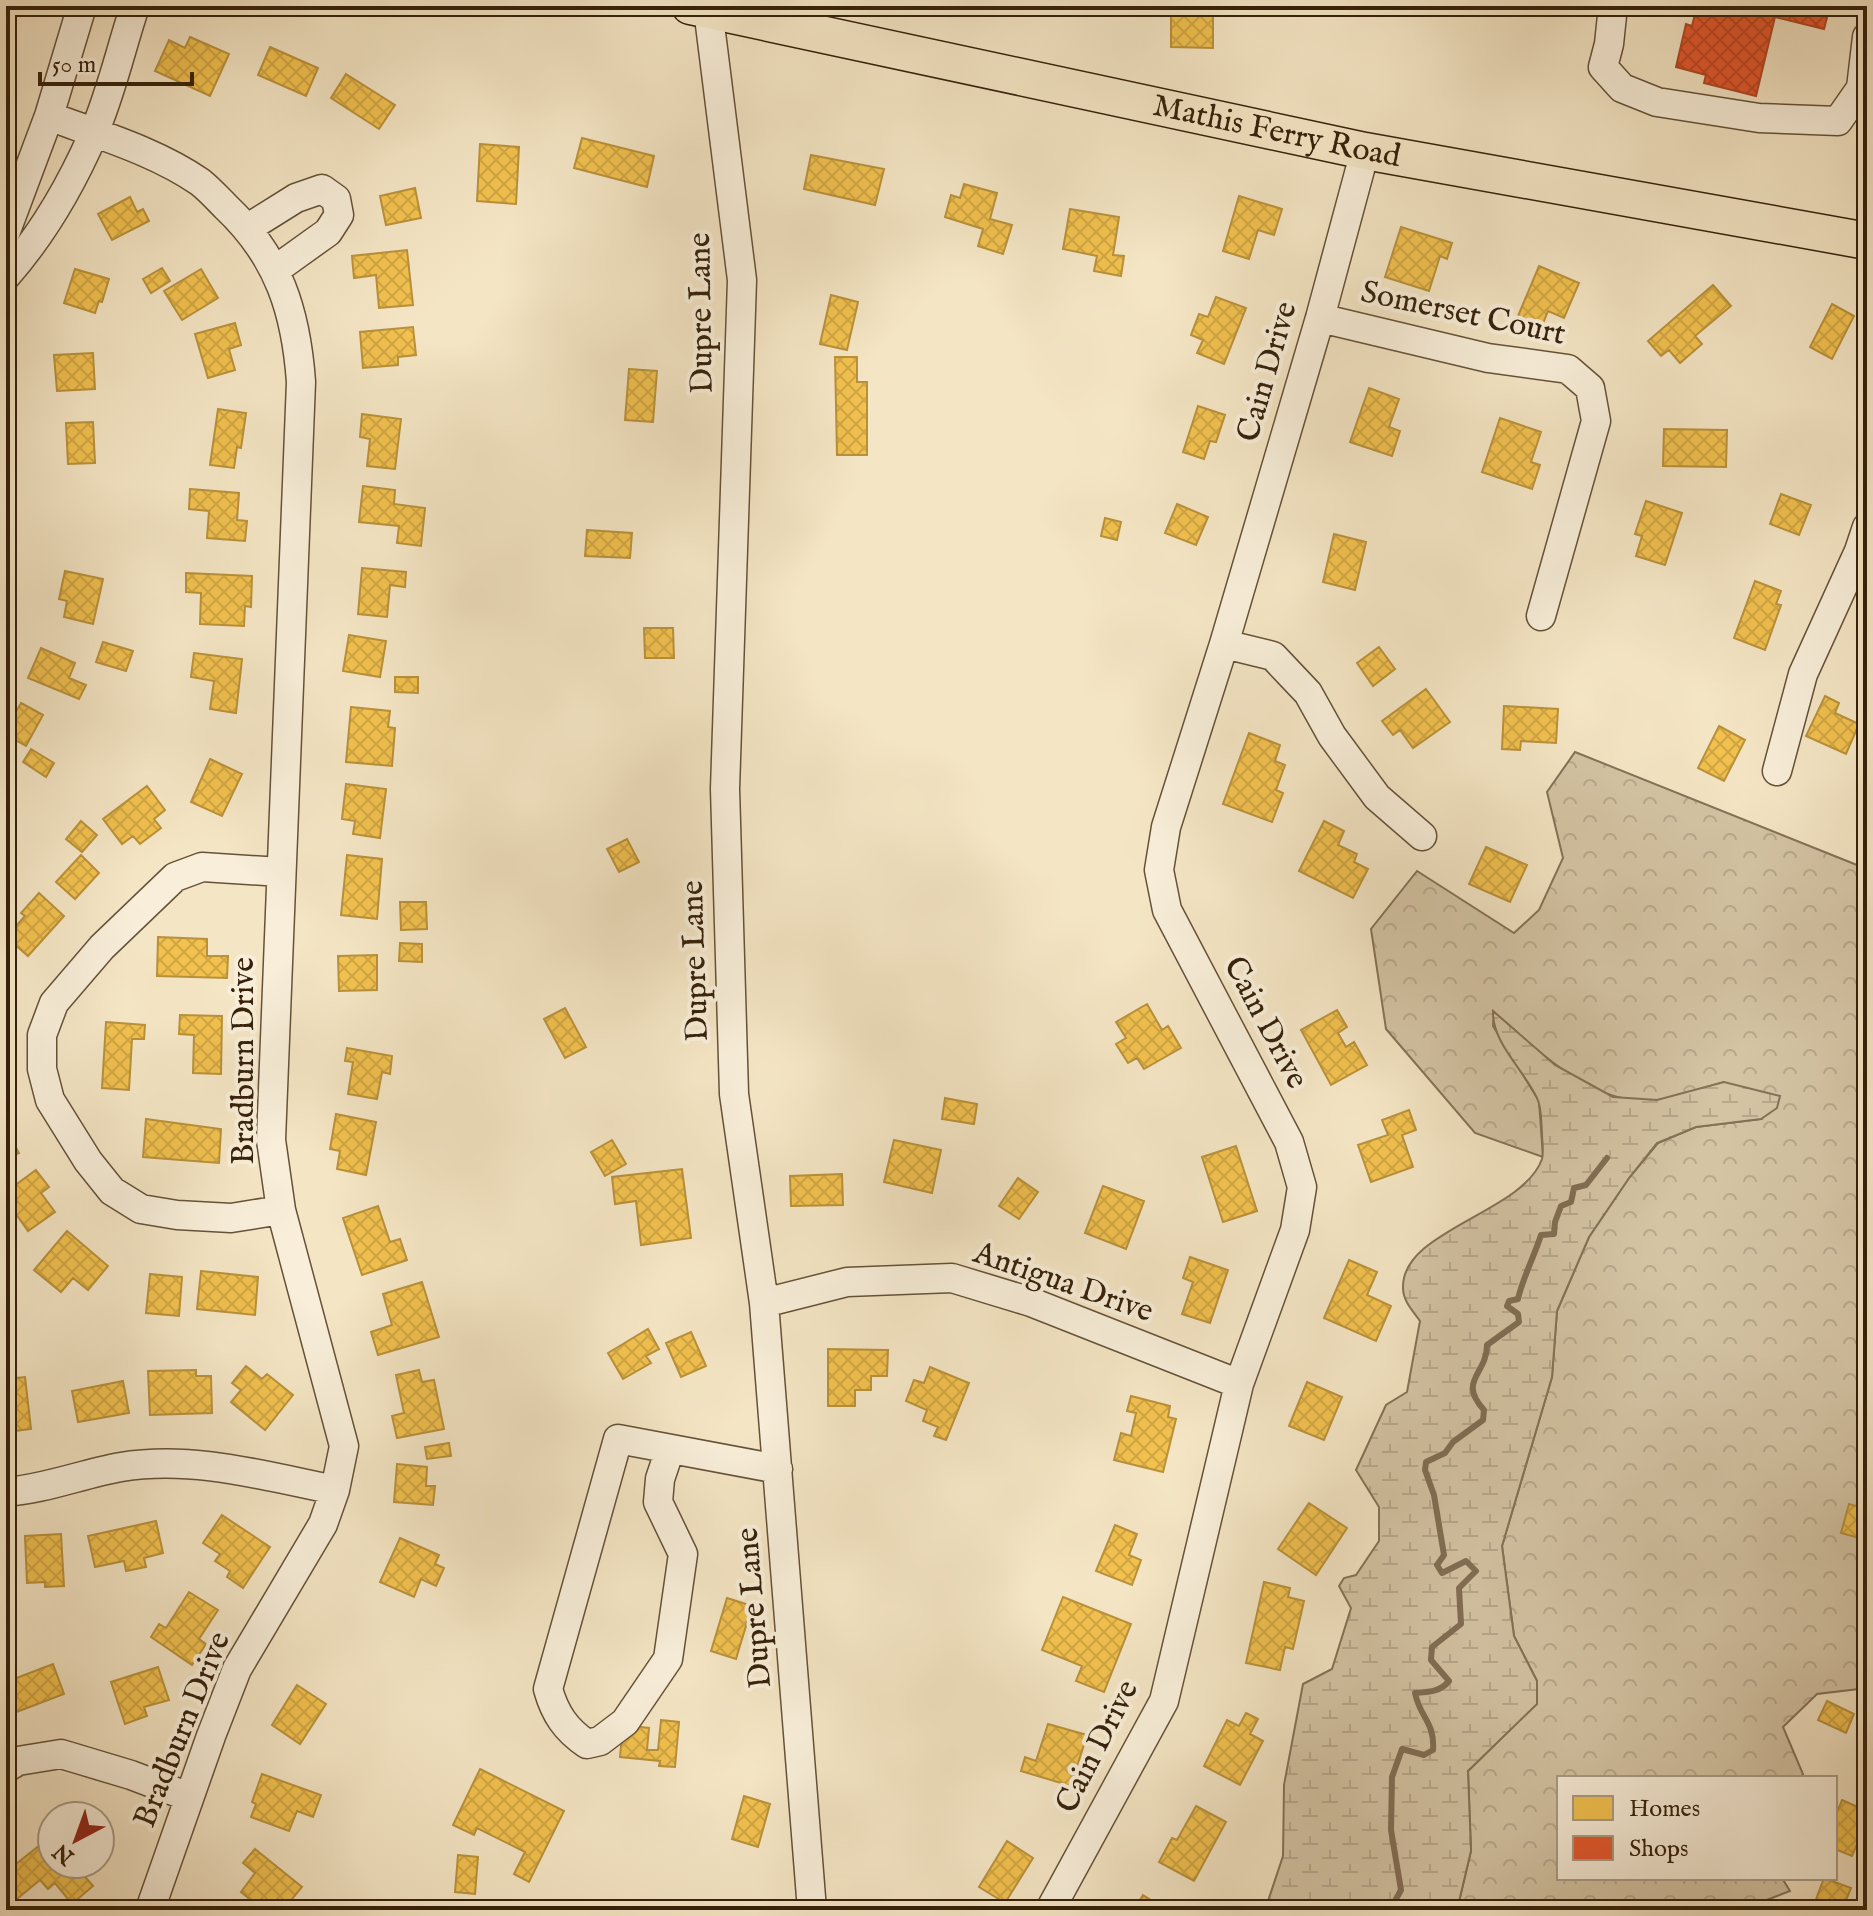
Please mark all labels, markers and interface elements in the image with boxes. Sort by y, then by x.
scale bar [40,36,192,86]
text: 50 m [52,50,96,81]
street label: Mathis Ferry Road [1149,86,1405,178]
street label: Dupre Lane [680,232,724,394]
street label: Somerset Court [1357,272,1569,356]
street label: Cain Drive [1228,297,1308,447]
street label: Dupre Lane [673,880,719,1042]
street label: Cain Drive [1213,950,1317,1096]
street label: Bradburn Drive [224,957,265,1165]
street label: Antigua Drive [967,1233,1158,1333]
street label: Dupre Lane [728,1526,782,1690]
street label: Bradburn Drive [125,1626,241,1834]
street label: Cain Drive [1047,1674,1149,1820]
legend [1557,1776,1837,1880]
text: Homes [1629,1794,1700,1825]
north arrow [36,1800,116,1880]
text: Shops [1629,1834,1688,1865]
text: N [48,1837,81,1871]

